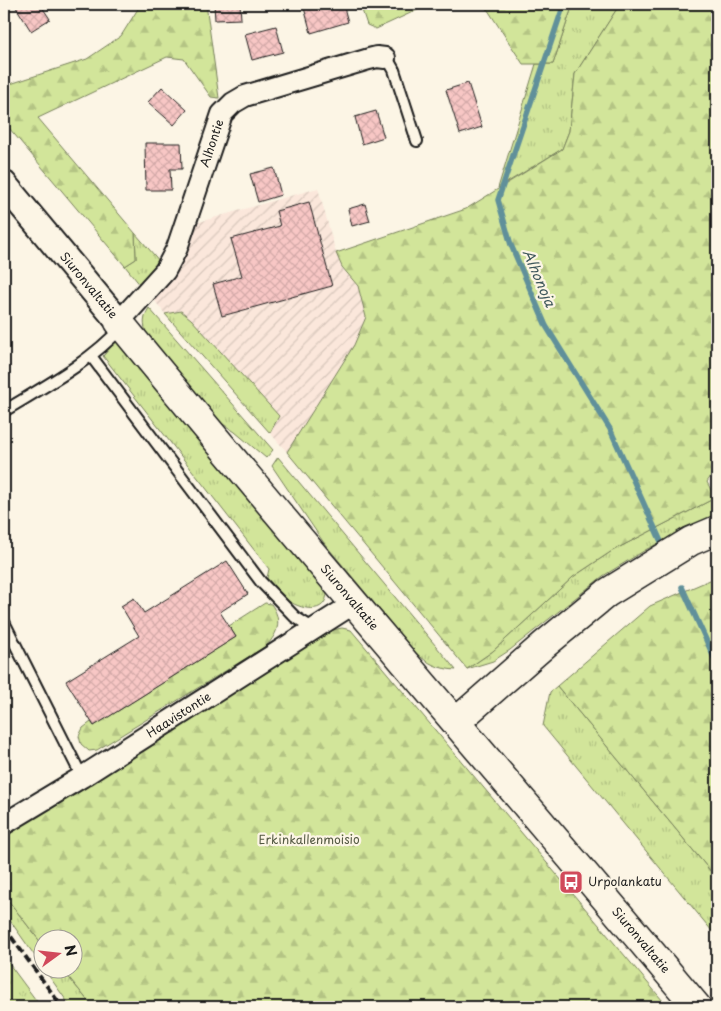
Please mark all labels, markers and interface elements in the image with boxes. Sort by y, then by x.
street label: Alhontie [195,117,228,169]
water label: Alhonoja [518,246,562,311]
street label: Siuronvaltatie [56,248,122,322]
street label: Siuronvaltatie [317,560,383,634]
street label: Haavistontie [143,687,214,742]
park label: Erkinkallenmoisio [258,830,360,848]
bus stop icon: Urpolankatu [558,869,584,895]
place label: Urpolankatu [588,872,662,890]
street label: Siuronvaltatie [608,903,675,977]
north arrow [32,928,82,978]
text: N [59,942,83,959]

